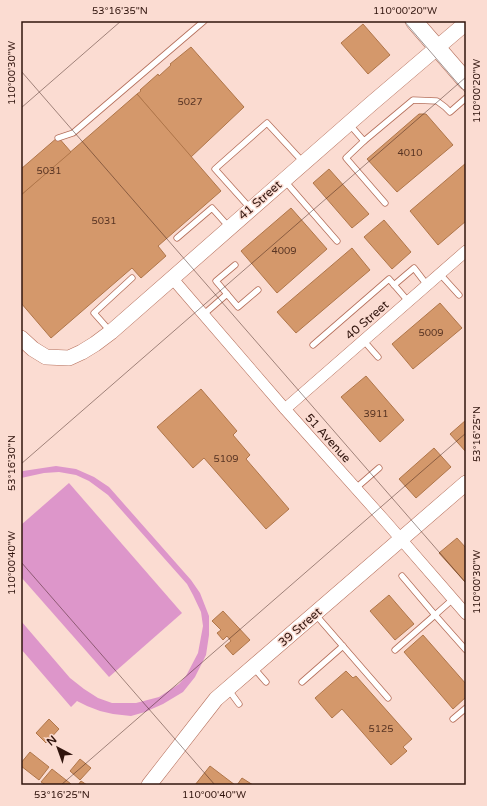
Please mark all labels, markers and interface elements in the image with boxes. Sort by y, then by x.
text: 53°16'35"N [92,5,148,17]
text: 110°00'20"W [373,5,437,17]
text: 110°00'30"W [6,41,18,105]
text: 110°00'20"W [471,59,483,123]
house number: 5027 [177,96,203,108]
house number: 4010 [397,147,423,159]
house number: 5031 [36,165,62,177]
street label: 41 Street [236,177,285,223]
house number: 5031 [91,215,117,227]
house number: 4009 [271,245,297,257]
street label: 40 Street [343,297,392,343]
house number: 5009 [418,327,444,339]
text: 53°16'25"N [471,406,483,462]
house number: 3911 [363,408,389,420]
street label: 51 Avenue [302,411,354,466]
text: 53°16'30"N [6,435,18,491]
house number: 5109 [213,453,239,465]
text: 110°00'40"W [6,531,18,595]
text: 110°00'30"W [471,550,483,614]
street label: 39 Street [276,604,325,650]
house number: 5125 [368,723,394,735]
north arrow [38,728,78,768]
text: N [44,733,59,749]
text: 53°16'25"N [34,789,90,801]
text: 110°00'40"W [182,789,246,801]

